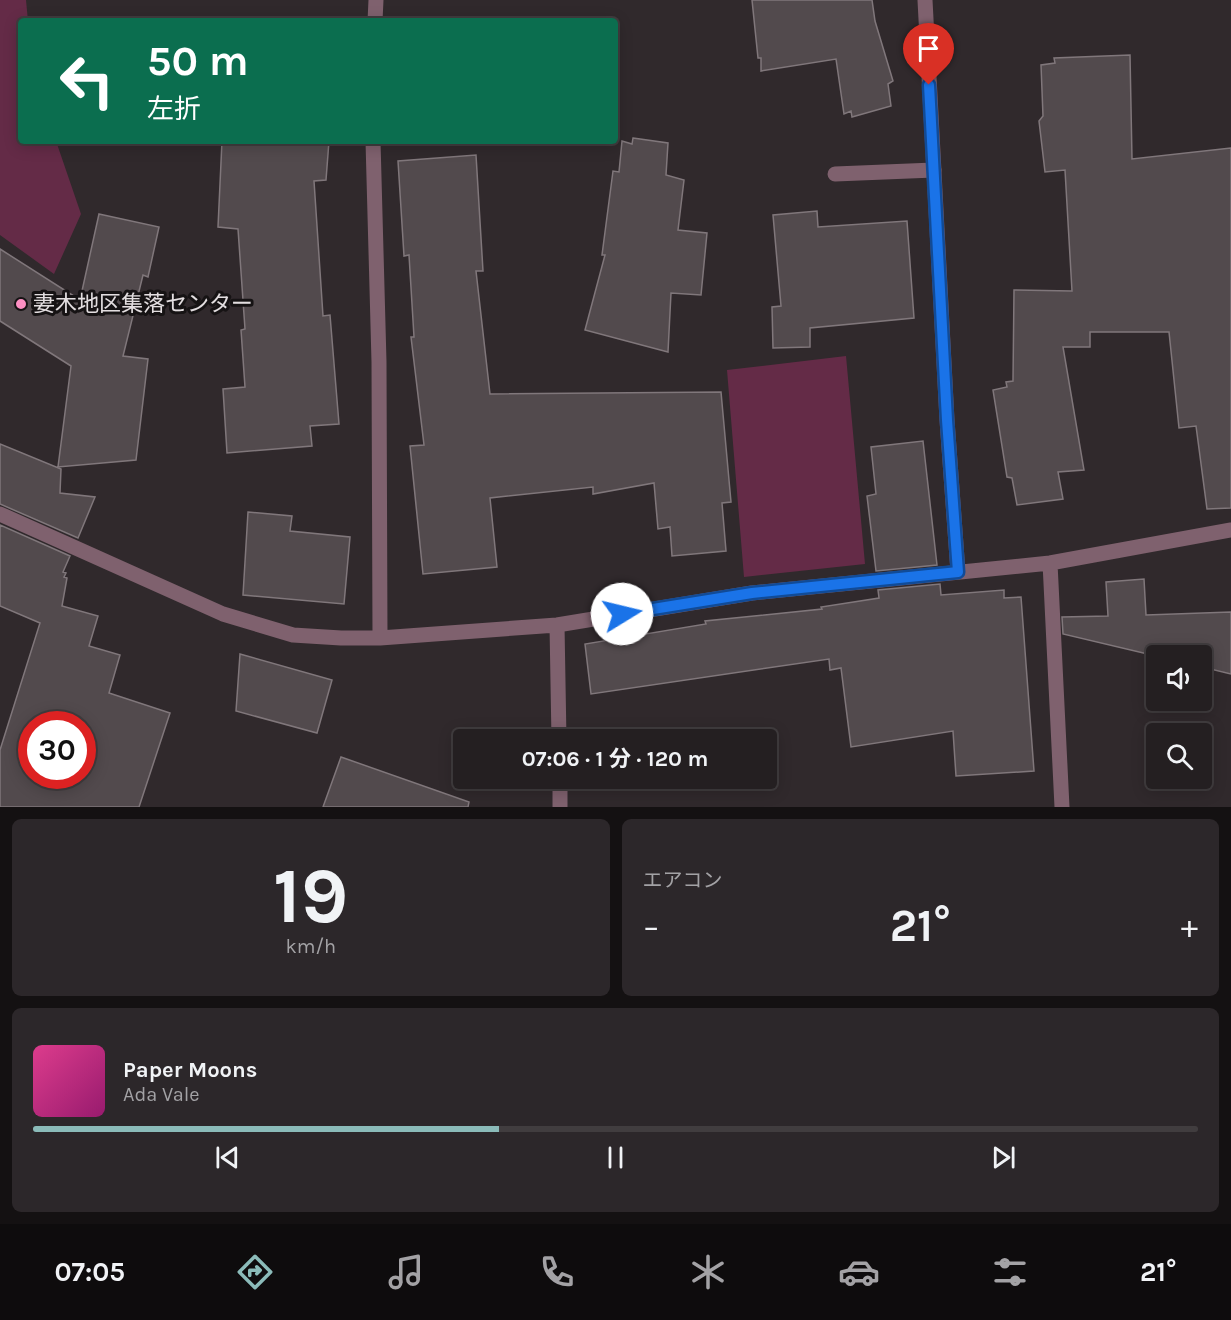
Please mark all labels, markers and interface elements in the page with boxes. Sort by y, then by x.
pin [903,23,954,85]
icon: arrive [912,32,945,65]
text: 50 m [147,36,249,86]
icon: left [48,42,126,120]
text: 左折 [147,93,201,125]
place label: 妻木地区集落センター [33,291,253,317]
marker: 妻木地区集落センター [14,297,28,311]
position arrow [590,582,654,646]
map controls [1146,645,1212,789]
button: sound [1146,645,1212,711]
speed limit sign: 30 [18,711,96,789]
button: search [1146,723,1212,789]
text: 07:06 · 1 分 · 120 m [522,746,708,772]
text: 19 [273,850,348,942]
text: エアコン [643,869,723,892]
text: 21° [890,900,951,952]
text: − [643,907,660,945]
text: + [1181,907,1198,945]
text: km/h [285,935,336,958]
text: Paper Moons [123,1057,257,1083]
text: Ada Vale [123,1083,200,1106]
icon: previous [211,1141,244,1174]
icon: pause [599,1141,632,1174]
icon: next [987,1141,1020,1174]
icon: directions [234,1251,276,1293]
icon: music [385,1251,427,1293]
icon: phone [536,1251,578,1293]
icon: climate [687,1251,729,1293]
icon: car [838,1251,880,1293]
icon: filters [989,1251,1031,1293]
text: 07:05 [54,1256,125,1288]
text: 21° [1140,1256,1176,1288]

